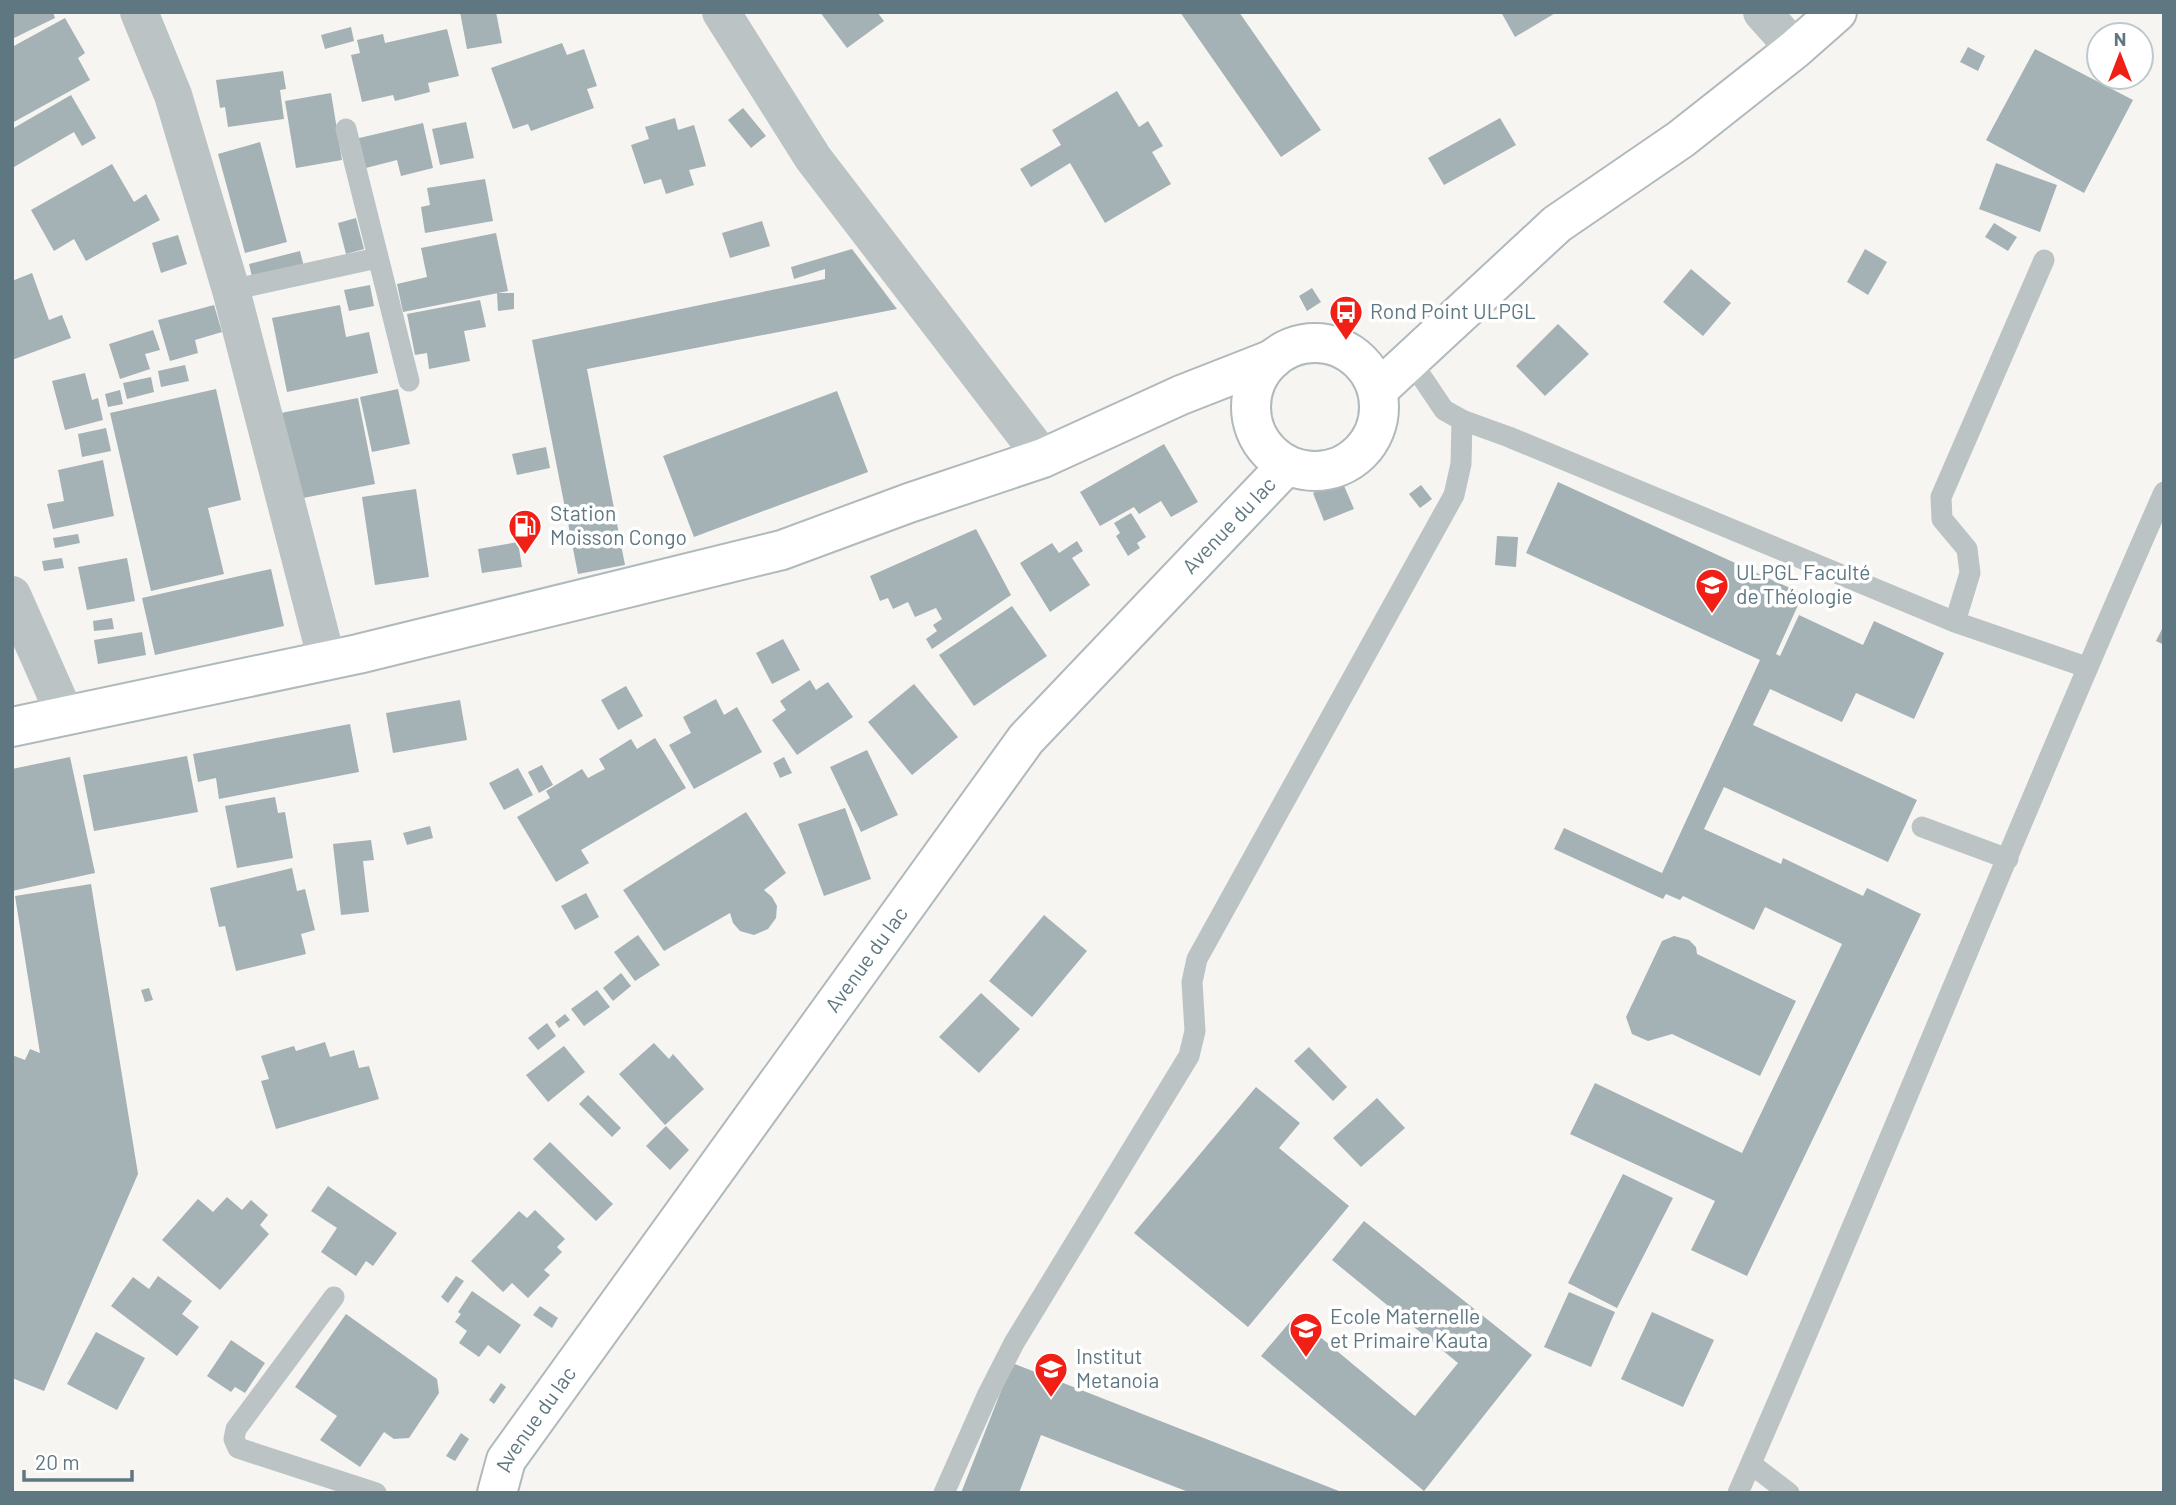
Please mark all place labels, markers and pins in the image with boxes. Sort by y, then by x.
bus stop icon: Rond Point ULPGL [1327,293,1365,342]
place label: Rond Point ULPGL [1370,298,1536,323]
place label: Station Moisson Congo [550,500,687,549]
fuel station icon: Station Moisson Congo [506,507,544,556]
place label: ULPGL Faculté de Théologie [1736,559,1870,608]
school or university icon: ULPGL Faculté de Théologie [1693,566,1731,615]
place label: Ecole Maternelle et Primaire Kauta [1330,1303,1488,1352]
school or university icon: Ecole Maternelle et Primaire Kauta [1287,1310,1325,1359]
place label: Institut Metanoia [1076,1343,1159,1392]
school or university icon: Institut Metanoia [1032,1350,1070,1399]

